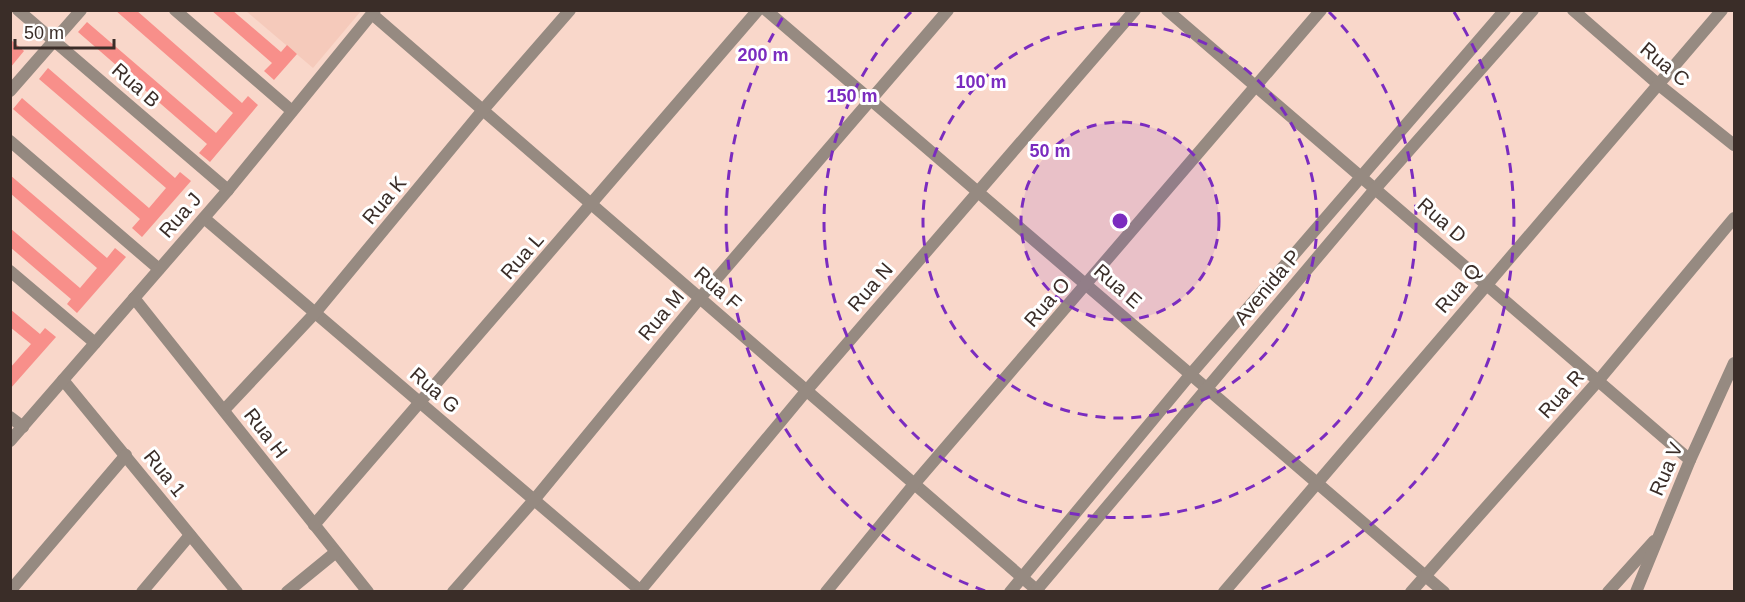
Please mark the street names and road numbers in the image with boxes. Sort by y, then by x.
street label: Rua C [1636,37,1694,91]
street label: Rua B [108,58,164,112]
street label: Rua K [358,171,411,228]
street label: Rua J [155,188,205,242]
street label: Rua D [1413,193,1471,247]
street label: Rua L [496,229,548,283]
street label: Avenida P [1229,245,1305,329]
street label: Rua N [843,258,897,316]
street label: Rua E [1090,259,1146,313]
street label: Rua Q [1431,259,1485,317]
street label: Rua F [690,262,746,314]
street label: Rua O [1020,273,1074,331]
street label: Rua M [634,285,688,345]
street label: Rua G [406,363,464,417]
street label: Rua R [1534,366,1588,422]
street label: Rua H [240,404,292,462]
street label: Rua V [1645,439,1687,499]
street label: Rua 1 [140,445,190,501]

